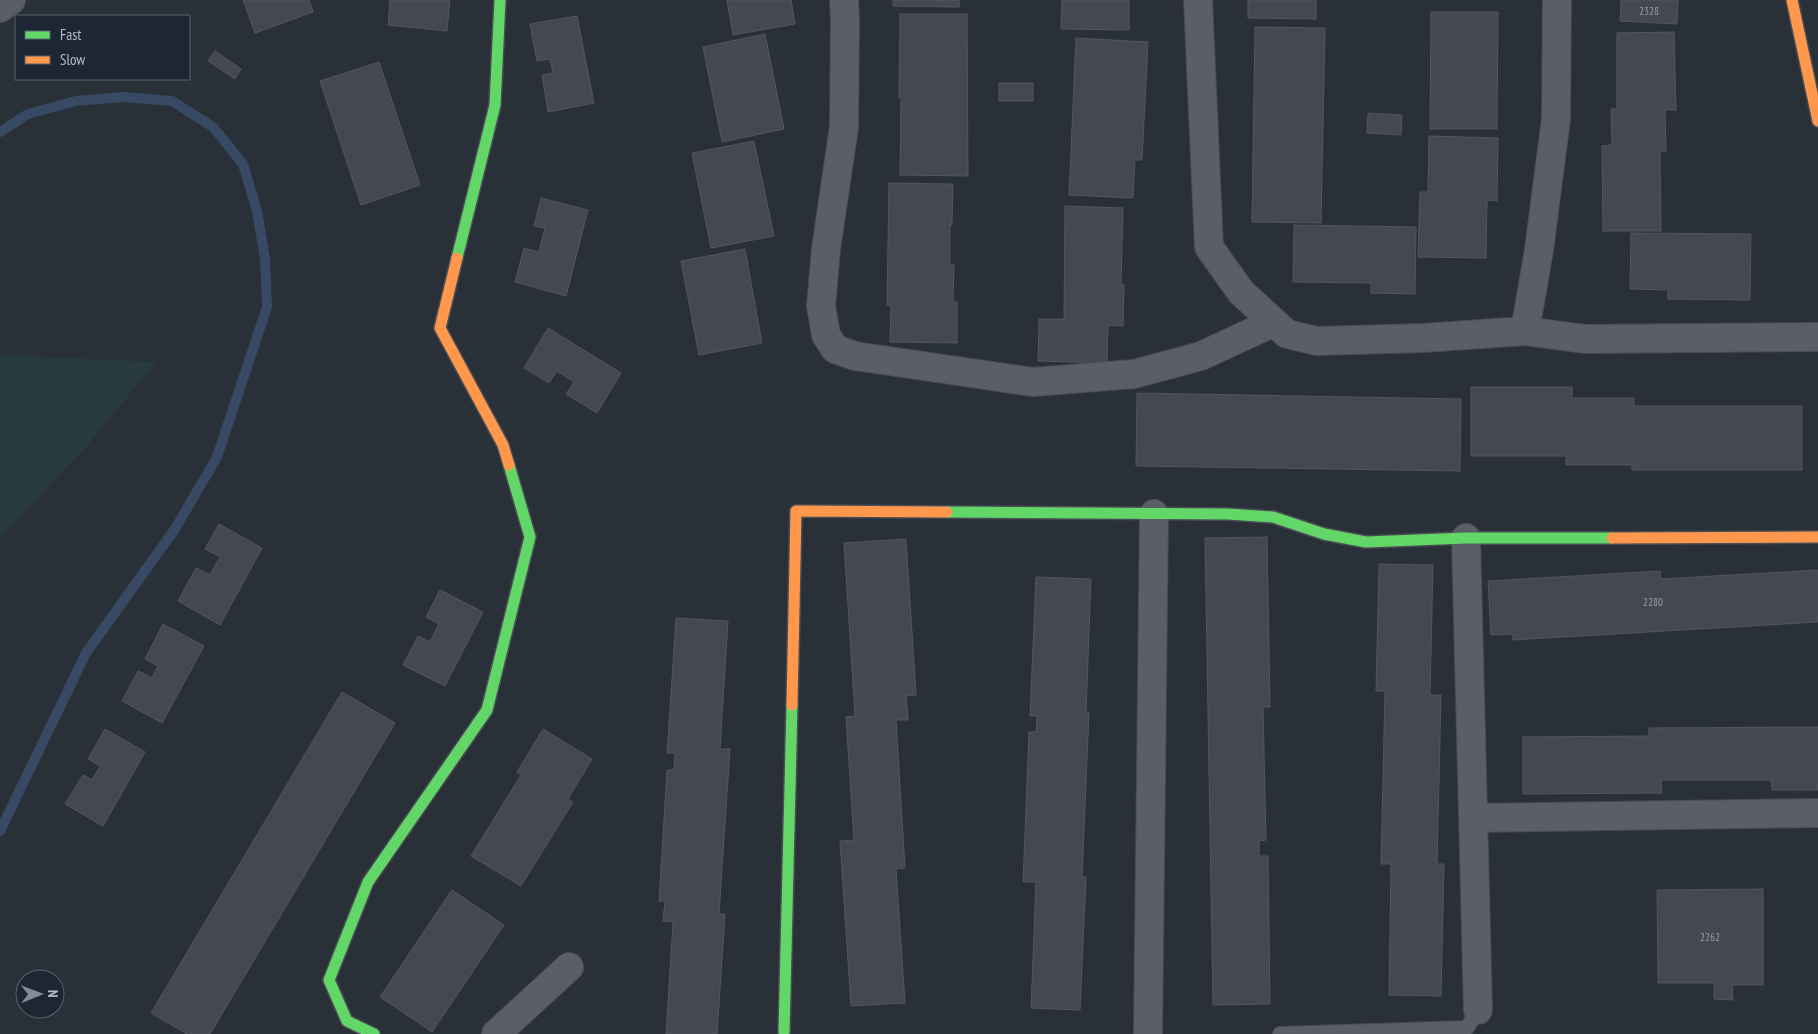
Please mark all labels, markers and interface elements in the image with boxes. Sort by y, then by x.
house number: 2328 [1639,4,1659,18]
legend [15,15,190,80]
text: Fast [60,25,81,44]
text: Slow [60,50,85,69]
house number: 2280 [1643,595,1663,609]
house number: 2262 [1700,930,1720,944]
north arrow [15,969,65,1019]
text: N [44,990,62,998]

